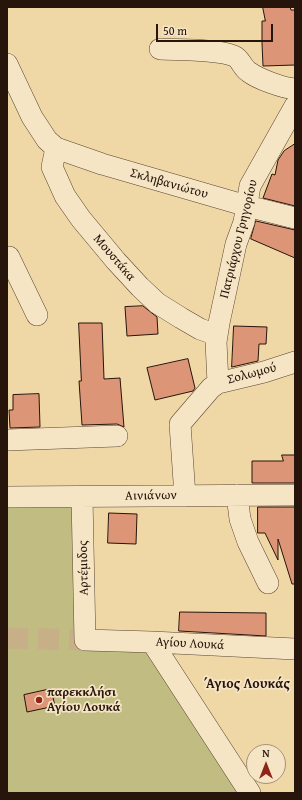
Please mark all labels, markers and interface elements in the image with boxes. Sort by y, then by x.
scale bar [158,16,275,42]
text: 50 m [163,22,187,39]
street label: Σκληβανιώτου [128,165,210,203]
street label: Πατριάρχου Γρηγορίου [217,178,261,300]
street label: Μουστάκα [89,231,139,285]
street label: Σολωμού [226,360,278,388]
street label: Αινιάνων [125,488,177,504]
street label: Αρτέμιδος [76,540,92,596]
street label: Αγίου Λουκά [155,634,225,654]
district label: Άγιος Λουκάς [204,676,290,692]
place label: παρεκκλήσι Αγίου Λουκά [47,685,120,716]
marker: παρεκκλήσι Αγίου Λουκά [34,695,44,705]
north arrow [246,744,286,784]
text: N [262,745,270,761]

